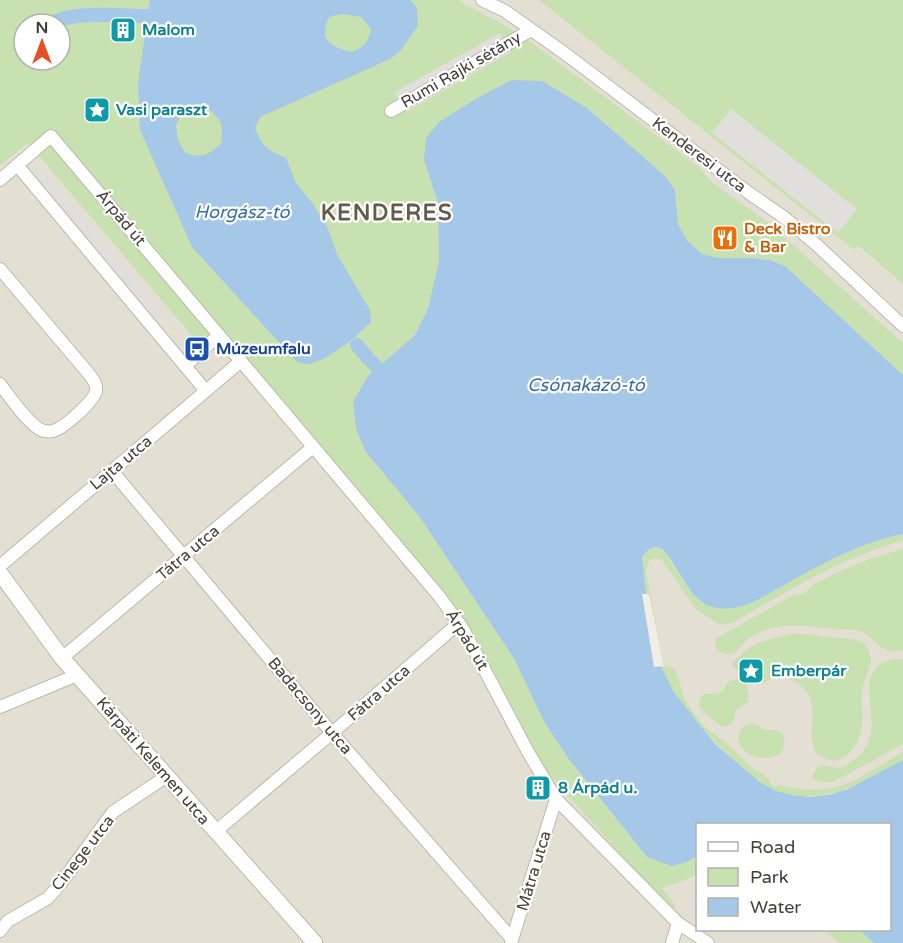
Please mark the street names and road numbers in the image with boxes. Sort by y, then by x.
street label: Rumi Rajki sétány [397,27,525,112]
street label: Kenderesi utca [648,113,750,197]
street label: Árpád út [92,186,150,250]
street label: Lajta utca [86,431,156,495]
street label: Tátra utca [152,521,224,585]
street label: Árpád út [441,606,493,674]
street label: Badacsony utca [264,653,356,759]
street label: Fátra utca [344,661,414,725]
street label: Kárpáti Kelemen utca [92,693,214,829]
street label: Cinege utca [47,811,119,895]
street label: Mátra utca [512,828,556,914]

